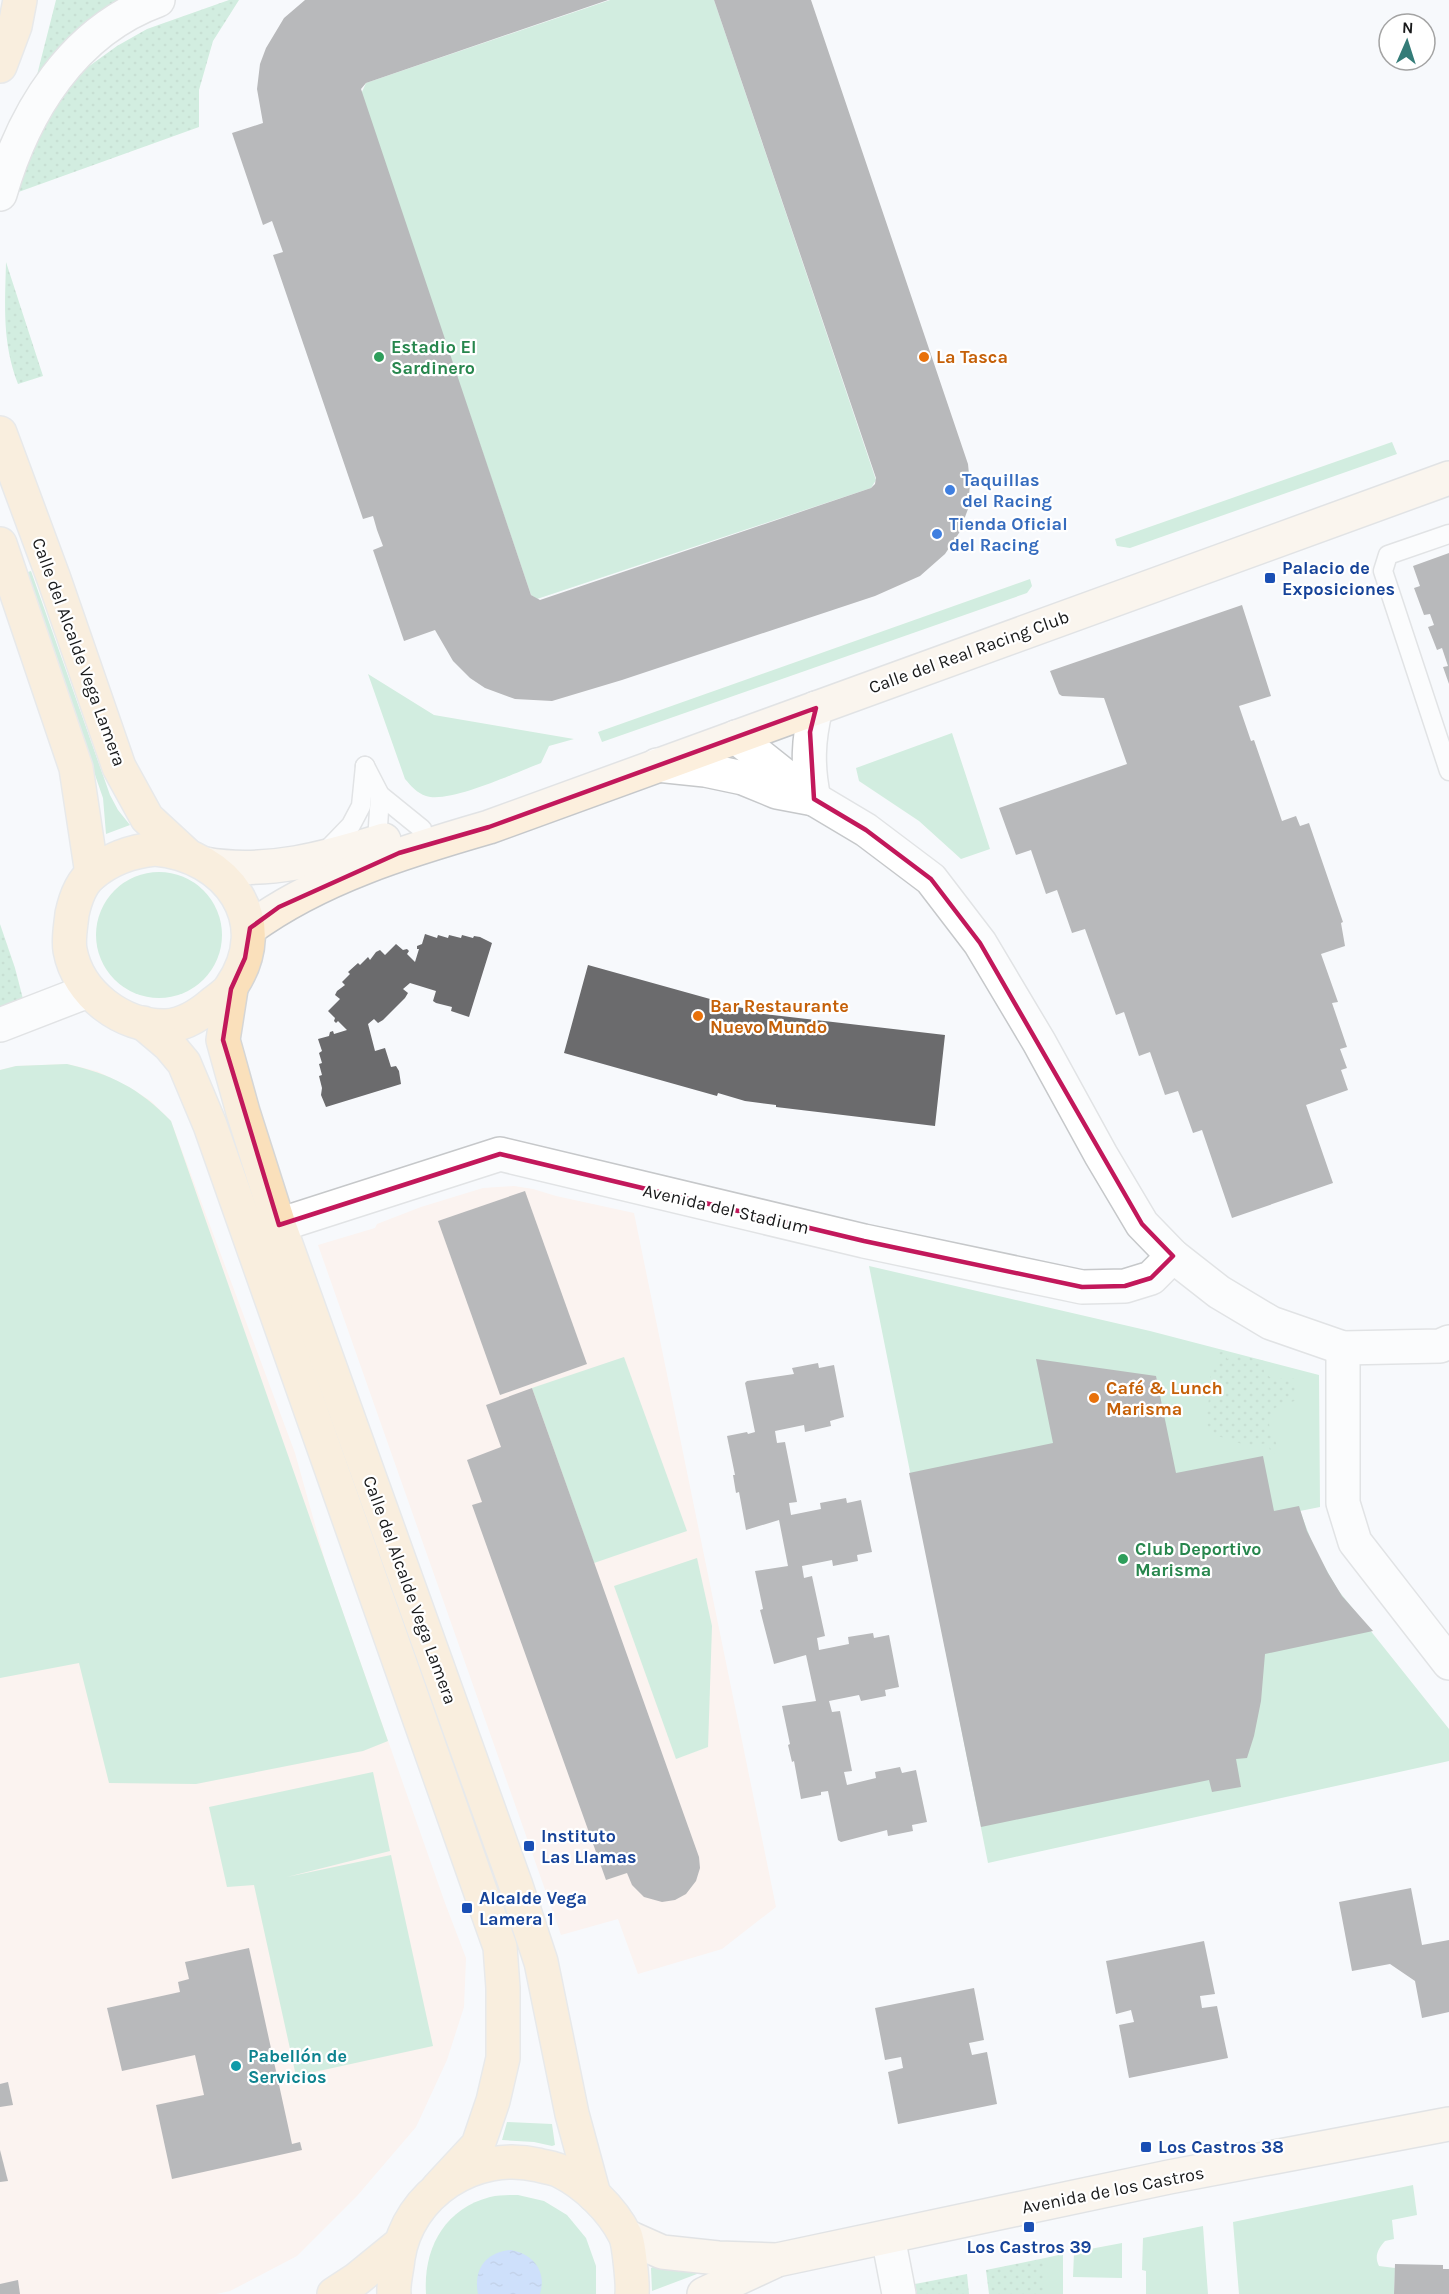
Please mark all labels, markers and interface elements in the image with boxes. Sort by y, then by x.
north arrow [1377,12,1437,72]
text: N [1402,18,1414,37]
place label: Estadio El Sardinero [391,336,476,379]
place label: La Tasca [936,346,1008,368]
marker: Estadio El Sardinero [372,350,386,364]
marker: La Tasca [917,350,931,364]
place label: Taquillas del Racing [962,469,1052,512]
marker: Taquillas del Racing [943,483,957,497]
place label: Tienda Oficial del Racing [949,513,1068,556]
marker: Tienda Oficial del Racing [930,527,944,541]
street label: Calle del Alcalde Vega Lamera [27,535,131,769]
place label: Palacio de Exposiciones [1282,557,1395,600]
marker: Palacio de Exposiciones [1263,571,1277,585]
street label: Calle del Real Racing Club [866,605,1072,699]
place label: Bar Restaurante Nuevo Mundo [710,995,849,1038]
marker: Bar Restaurante Nuevo Mundo [691,1009,705,1023]
street label: Avenida del Stadium [641,1179,811,1239]
place label: Café & Lunch Marisma [1106,1377,1223,1420]
marker: Café & Lunch Marisma [1087,1391,1101,1405]
street label: Calle del Alcalde Vega Lamera [358,1473,462,1707]
place label: Club Deportivo Marisma [1135,1538,1261,1581]
marker: Club Deportivo Marisma [1116,1552,1130,1566]
place label: Instituto Las Llamas [541,1825,636,1868]
marker: Instituto Las Llamas [522,1839,536,1853]
place label: Alcalde Vega Lamera 1 [479,1887,587,1930]
marker: Alcalde Vega Lamera 1 [460,1901,474,1915]
place label: Pabellón de Servicios [248,2045,347,2088]
marker: Pabellón de Servicios [229,2059,243,2073]
place label: Los Castros 38 [1158,2136,1284,2158]
marker: Los Castros 38 [1139,2140,1153,2154]
street label: Avenida de los Castros [1020,2162,1206,2218]
marker: Los Castros 39 [1022,2220,1036,2234]
place label: Los Castros 39 [966,2236,1092,2258]

